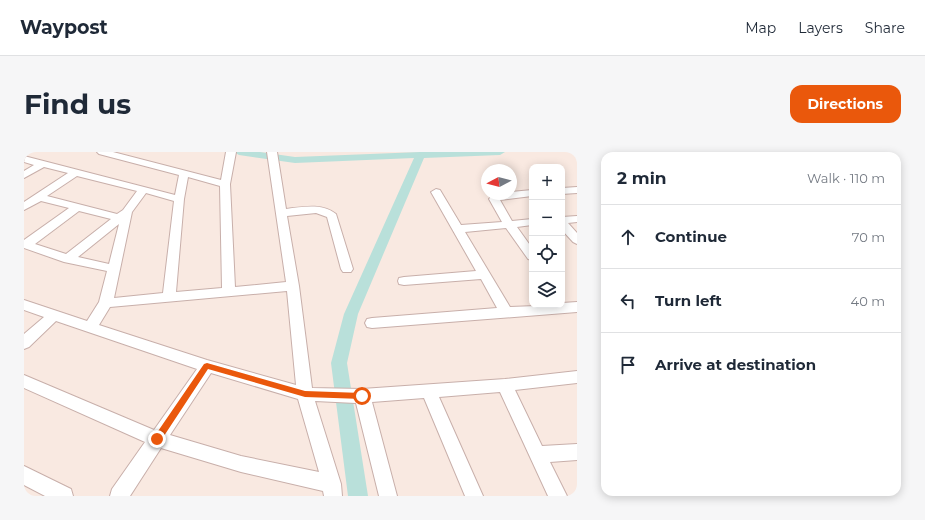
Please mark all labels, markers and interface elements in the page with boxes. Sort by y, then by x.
text: Waypost [20,16,108,39]
text: Map [745,19,776,37]
text: Layers [798,19,843,37]
text: Share [865,19,905,37]
button: Directions [790,85,901,123]
text: Find us [24,87,131,121]
north arrow [481,164,517,200]
map controls [529,164,565,308]
button: + [529,164,565,200]
text: 2 min [617,168,667,188]
text: Walk · 110 m [807,170,885,186]
button: − [529,200,565,236]
icon: ahead [617,226,639,248]
text: Continue [655,227,727,246]
text: 70 m [852,229,885,245]
button: locate [529,236,565,272]
button: layers [529,272,565,308]
icon: left [617,290,639,312]
text: Turn left [655,291,722,310]
text: 40 m [851,293,885,309]
icon: arrive [617,354,639,376]
text: Arrive at destination [655,355,816,374]
route start [353,387,371,405]
route end [148,430,166,448]

